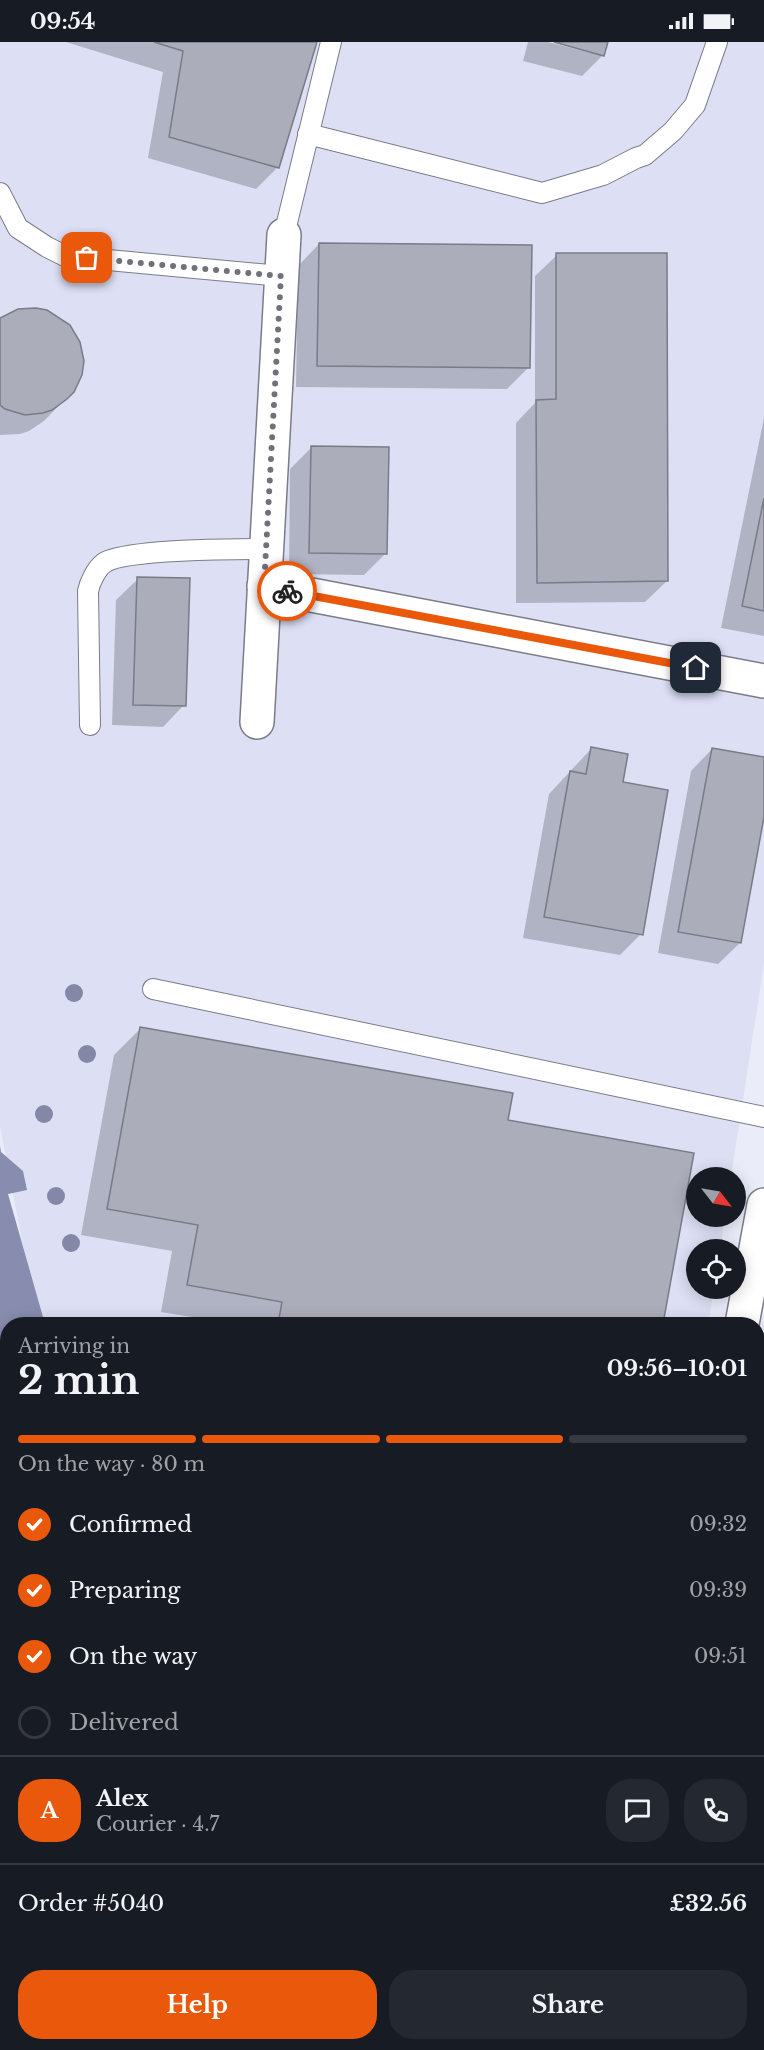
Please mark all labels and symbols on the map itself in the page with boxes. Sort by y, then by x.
pin [61,232,112,283]
courier [257,561,317,621]
pin [670,642,721,693]
north arrow [686,1167,746,1227]

